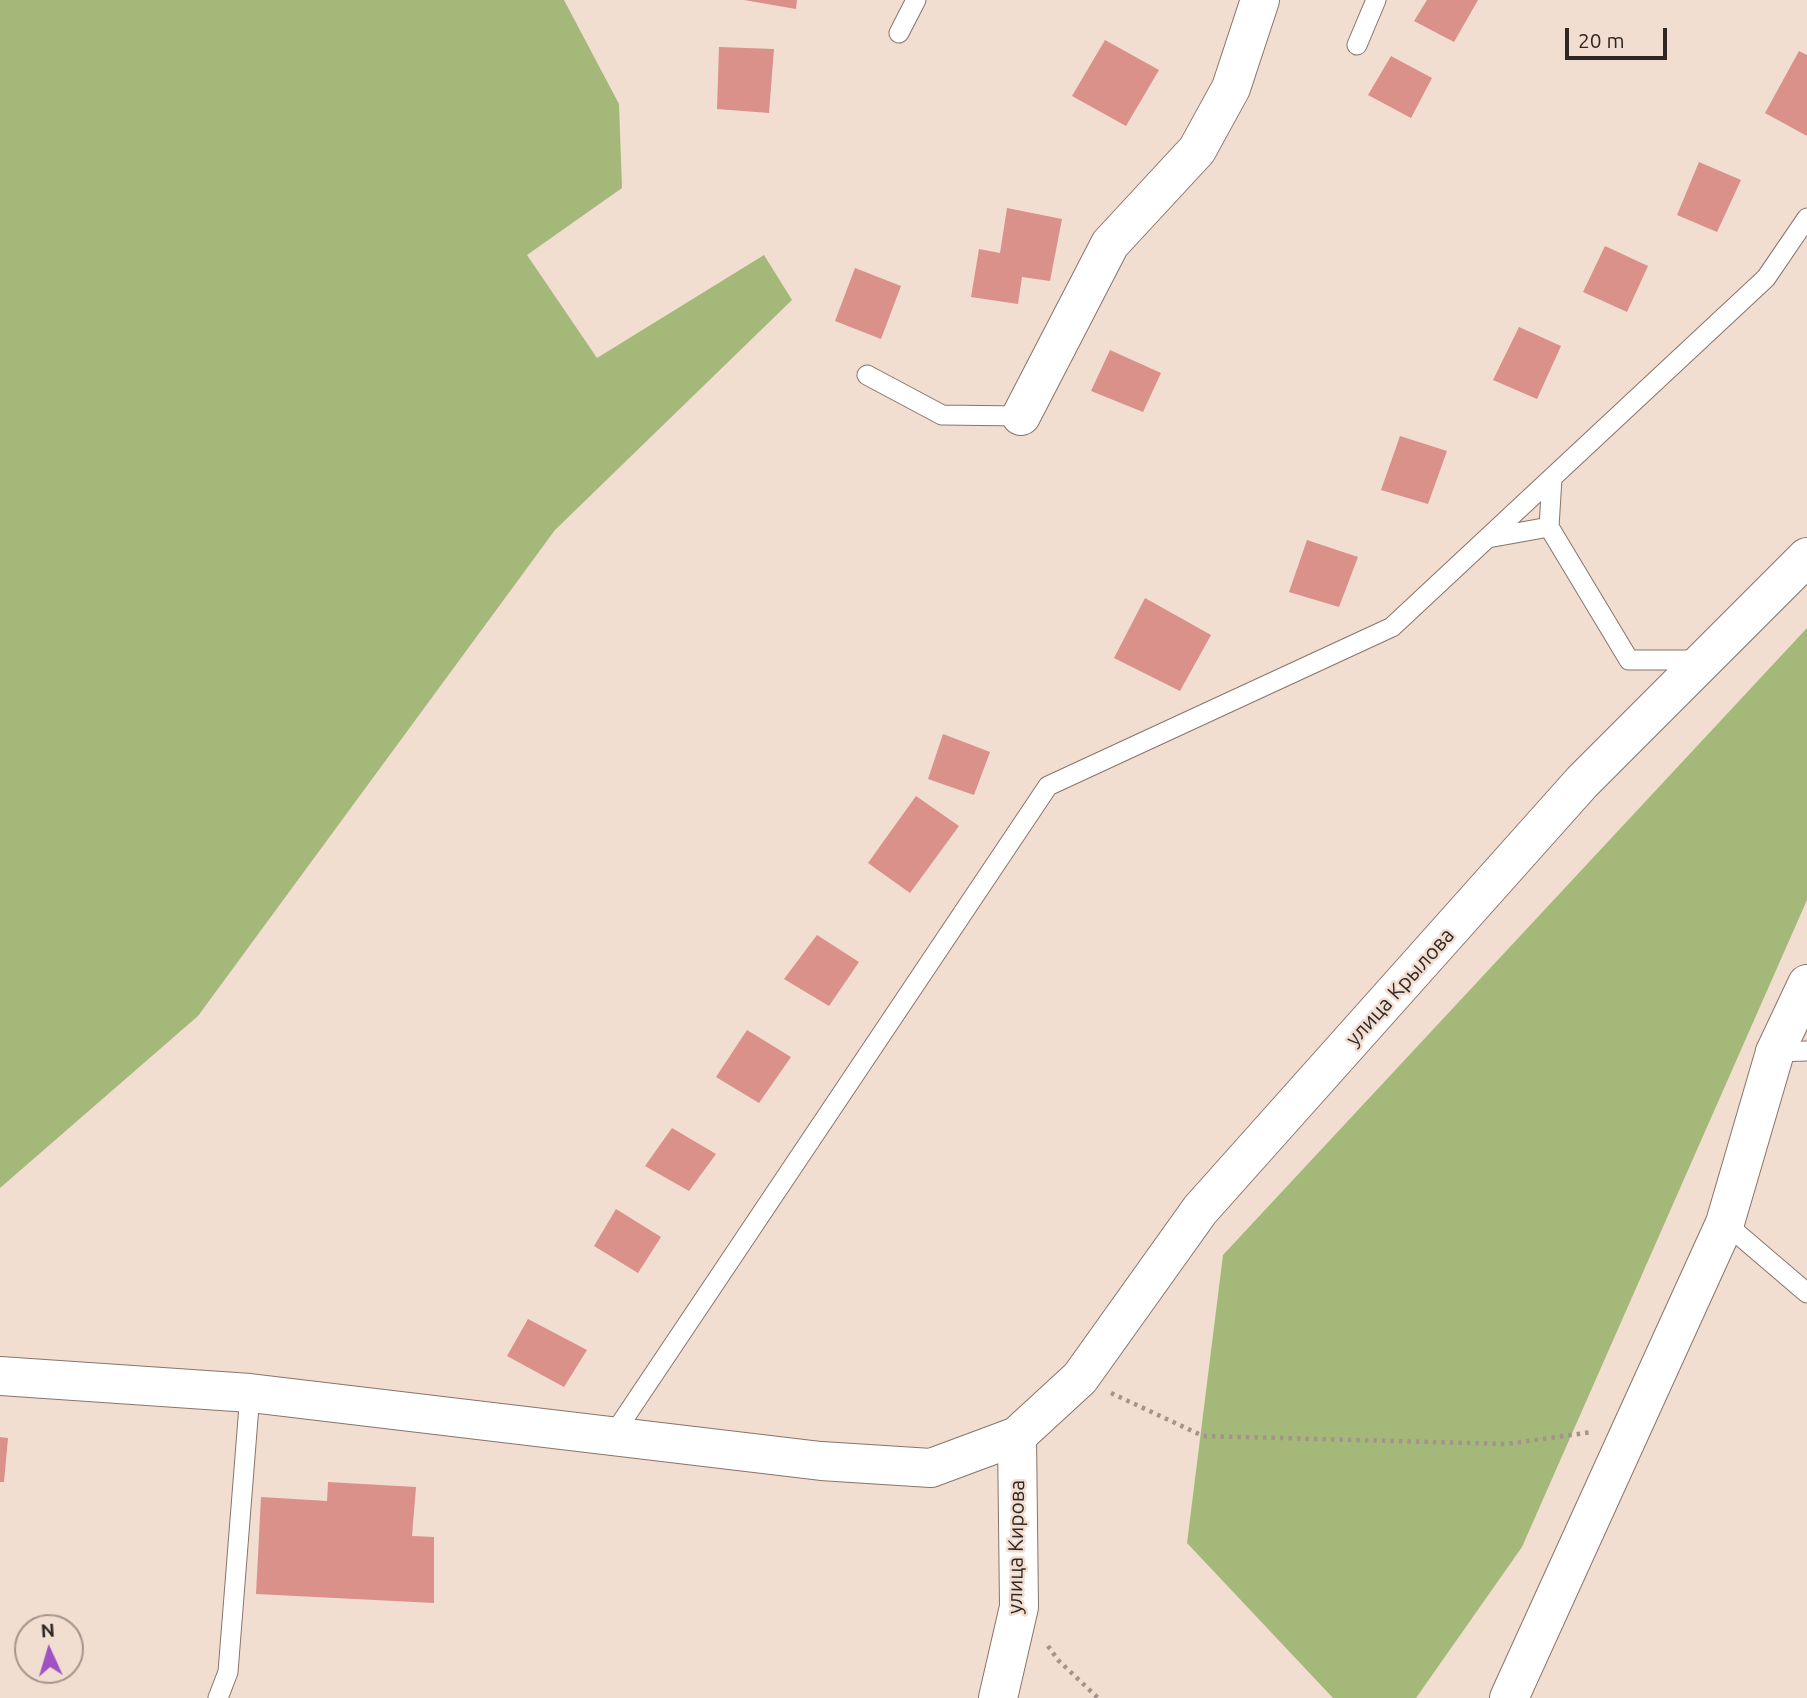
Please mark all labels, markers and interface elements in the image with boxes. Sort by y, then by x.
scale bar [1569,14,1671,58]
text: 20 m [1578,28,1625,52]
street label: улица Крылова [1340,923,1460,1051]
street label: улица Кирова [1002,1480,1030,1614]
north arrow [14,1614,84,1684]
text: N [40,1619,56,1642]

